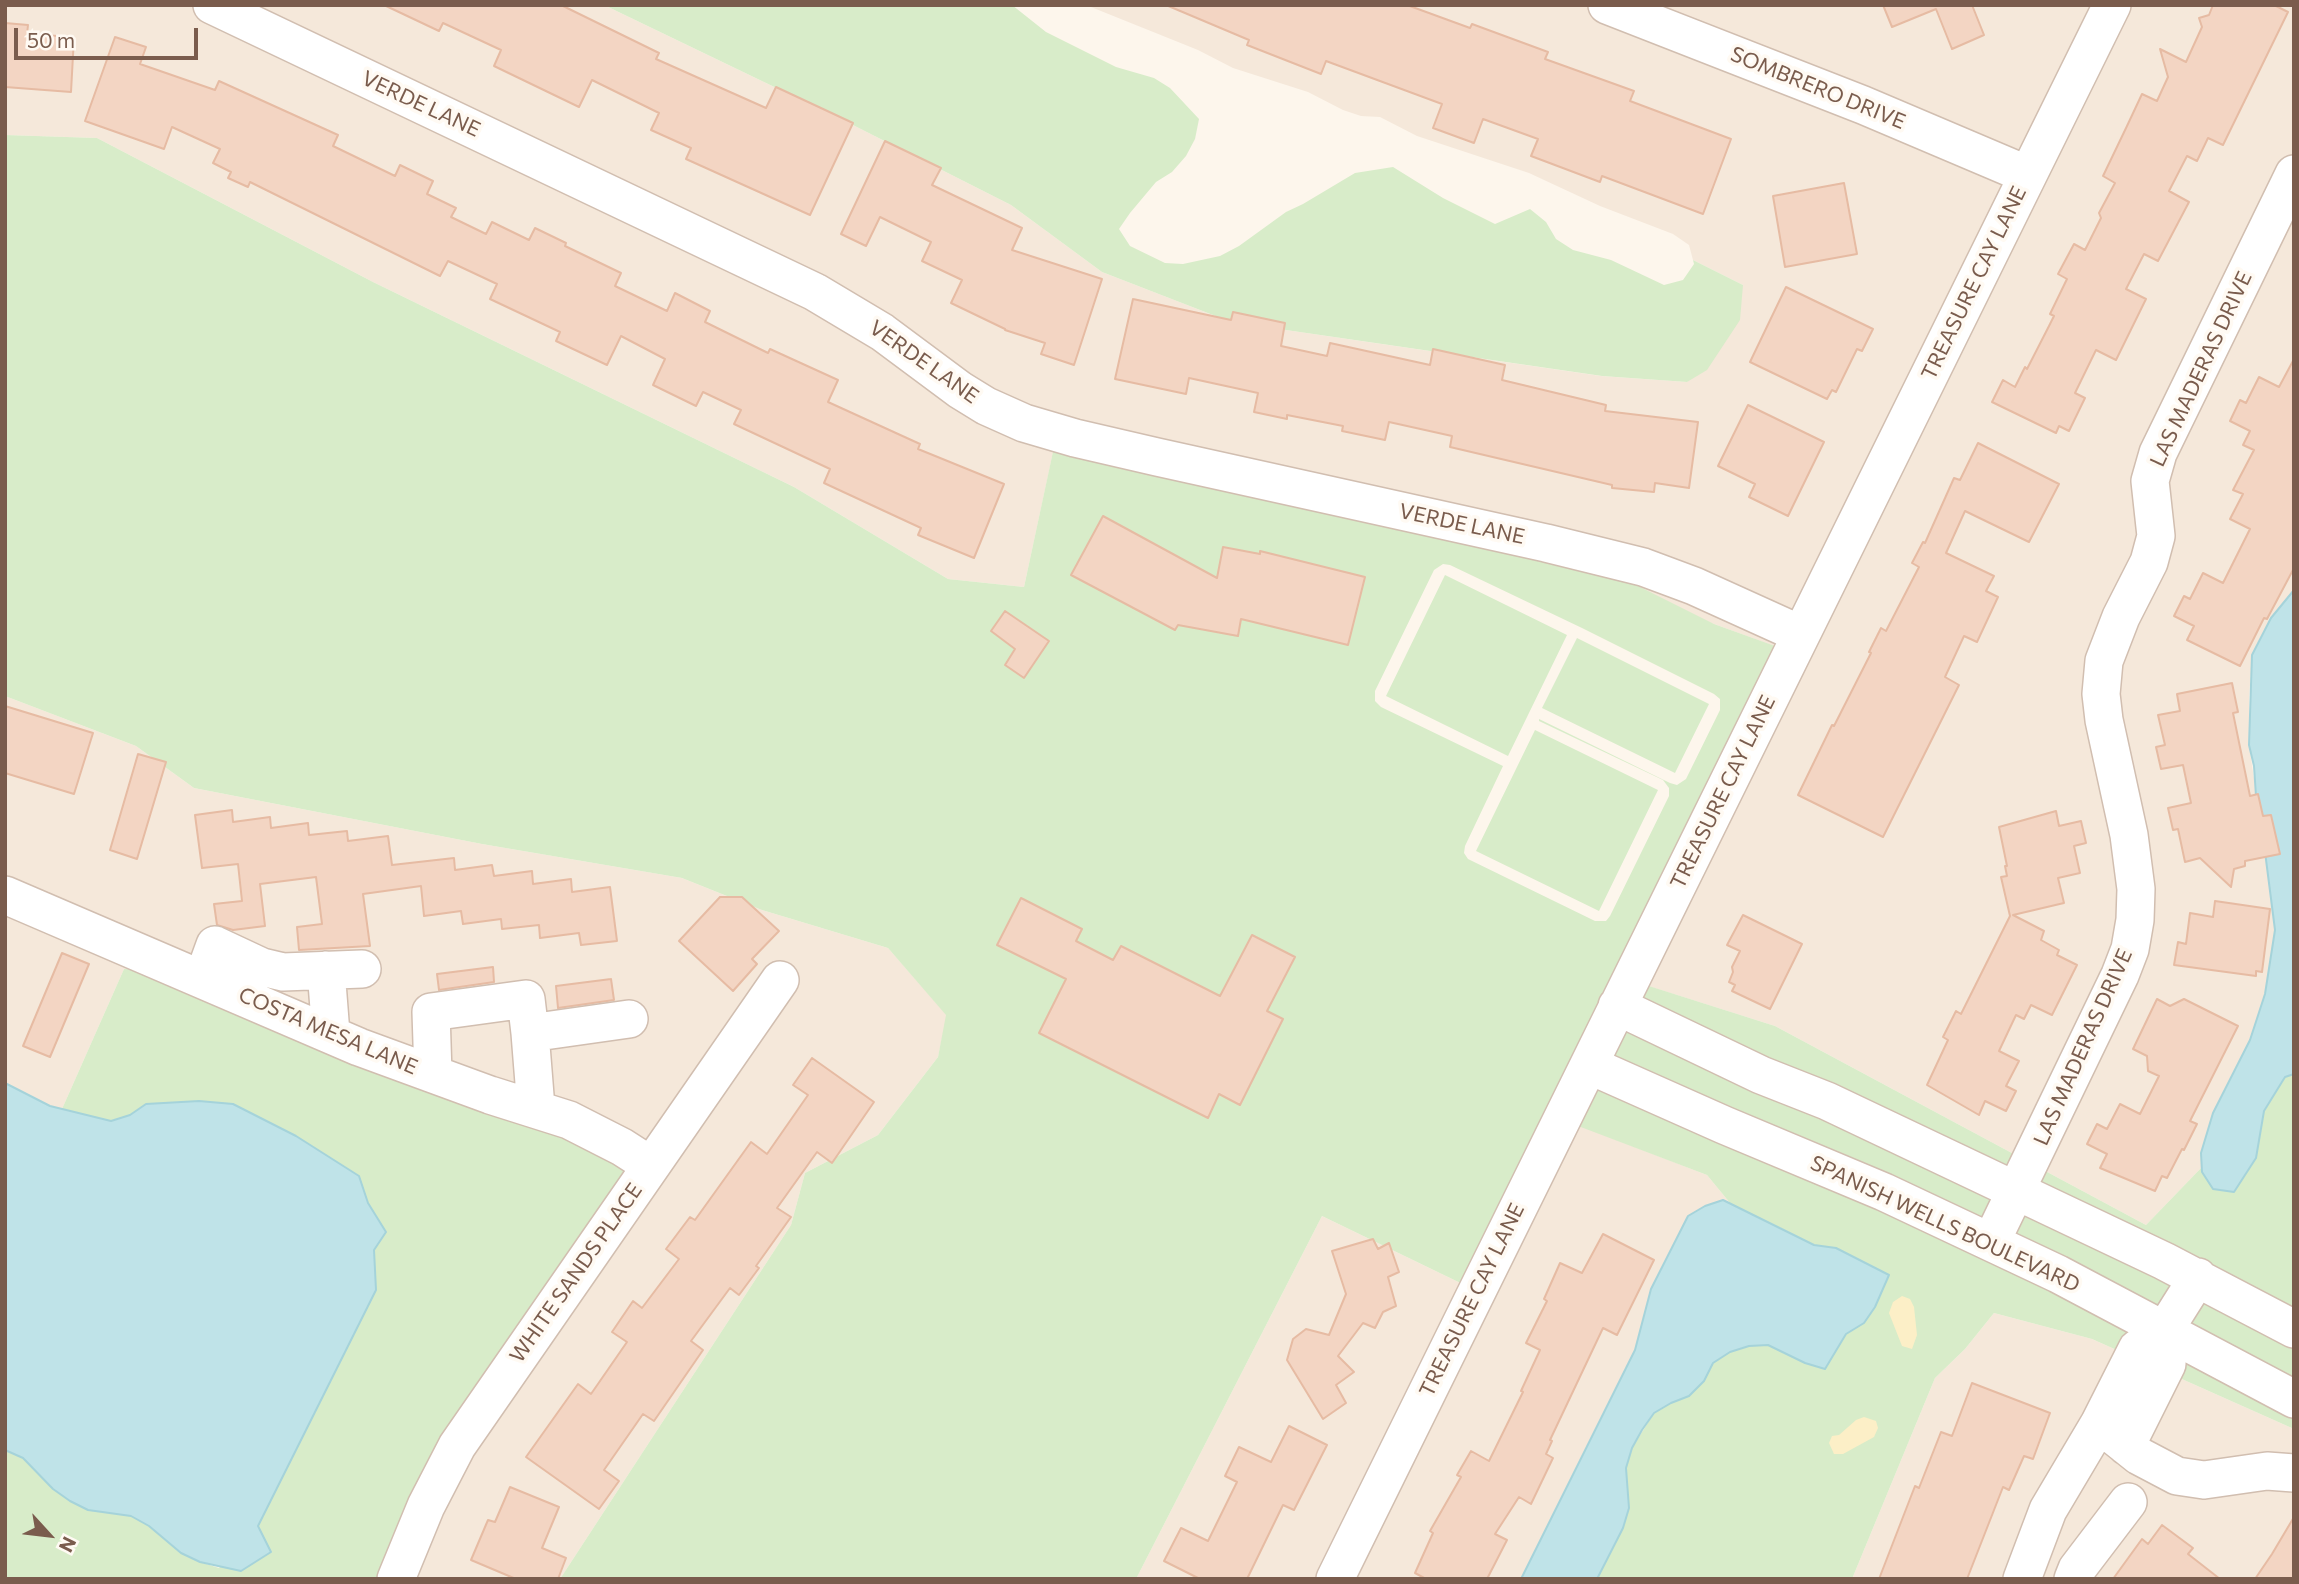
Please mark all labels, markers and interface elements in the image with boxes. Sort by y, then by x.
scale bar [18,14,201,58]
text: 50 m [27,27,75,52]
street label: SOMBRERO DRIVE [1727,41,1909,135]
street label: VERDE LANE [358,66,484,142]
street label: TREASURE CAY LANE [1916,182,2032,384]
street label: LAS MADERAS DRIVE [2145,267,2257,471]
street label: VERDE LANE [864,315,984,409]
street label: VERDE LANE [1397,498,1527,550]
street label: TREASURE CAY LANE [1665,691,1781,893]
street label: LAS MADERAS DRIVE [2028,945,2138,1149]
street label: COSTA MESA LANE [235,982,421,1080]
street label: SPANISH WELLS BOULEVARD [1806,1150,2084,1298]
street label: WHITE SANDS PLACE [504,1178,648,1368]
street label: TREASURE CAY LANE [1414,1199,1530,1401]
north arrow [14,1500,84,1570]
text: N [55,1533,82,1556]

